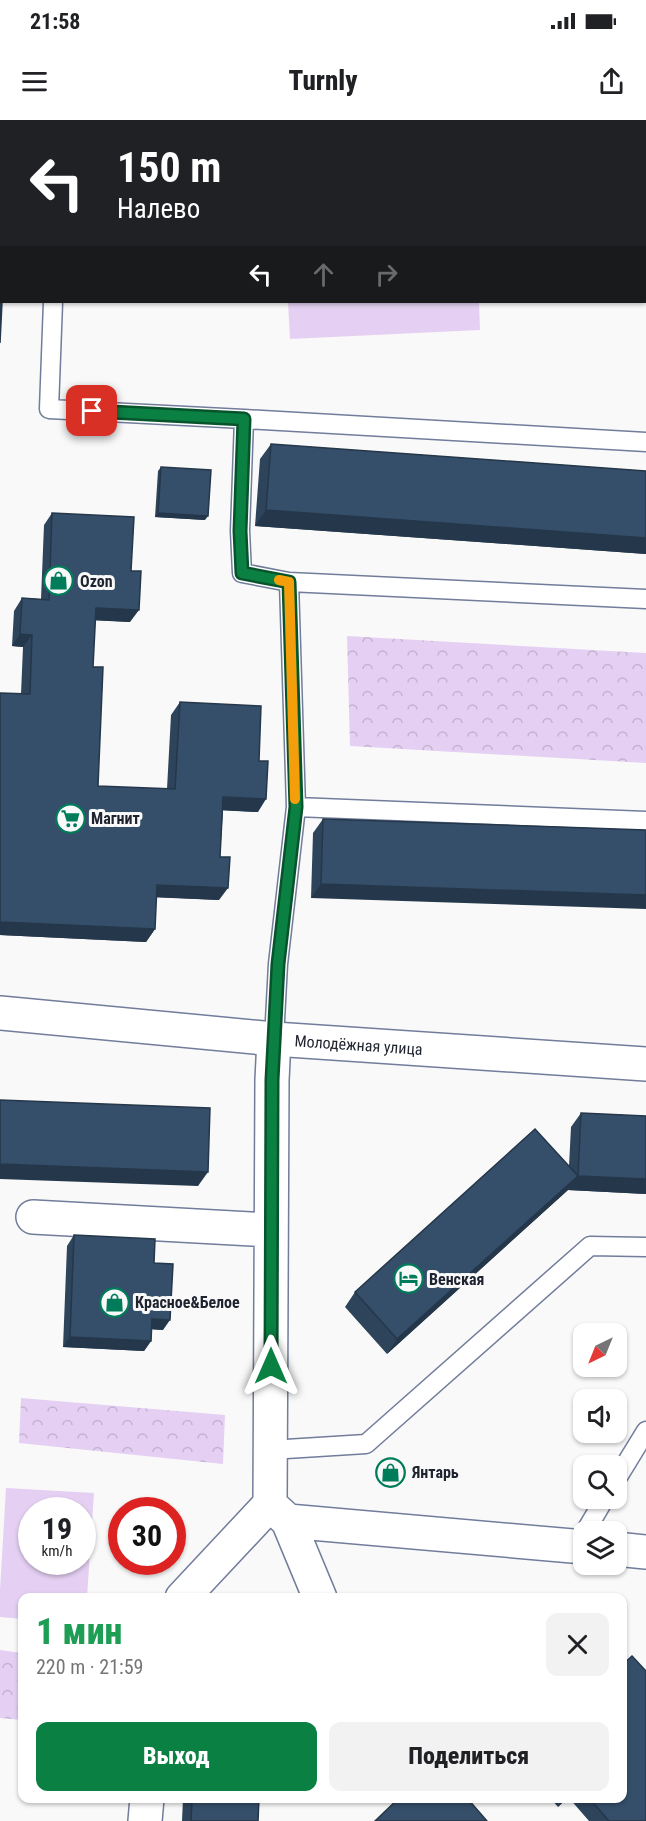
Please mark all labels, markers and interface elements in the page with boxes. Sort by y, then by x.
text: 21:58 [30,9,81,34]
icon: menu [18,65,51,98]
text: Turnly [289,65,357,97]
icon: share [595,65,628,98]
text: 150 m [117,143,222,192]
icon: left [18,144,96,222]
text: Налево [117,193,200,225]
icon: left [244,258,277,291]
icon: ahead [307,258,340,291]
icon: right [370,258,403,291]
pin [66,385,117,436]
icon: arrive [75,394,108,427]
shop icon: Ozon [43,565,75,597]
place label: Ozon [80,572,113,591]
supermarket icon: Магнит [54,802,86,834]
place label: Магнит [91,809,140,828]
street label: Молодёжная улица [294,1031,423,1059]
hotel icon: Венская [392,1263,424,1295]
place label: Венская [429,1270,484,1289]
shop icon: Красное&Белое [98,1286,130,1318]
place label: Красное&Белое [135,1293,240,1312]
north arrow [573,1323,627,1377]
map controls [573,1323,627,1575]
position arrow [239,1334,303,1398]
button: sound [573,1389,627,1443]
button: search [573,1455,627,1509]
shop icon: Янтарь [375,1456,407,1488]
place label: Янтарь [411,1463,459,1482]
speed limit sign: 30 [108,1497,186,1575]
text: 19 [42,1511,72,1546]
button: layers [573,1521,627,1575]
text: km/h [42,1542,72,1560]
text: 1 мин [36,1611,122,1653]
button: close [546,1613,609,1676]
text: 220 m · 21:59 [36,1655,143,1679]
button: Выход [36,1722,317,1791]
button: Поделиться [329,1722,609,1791]

